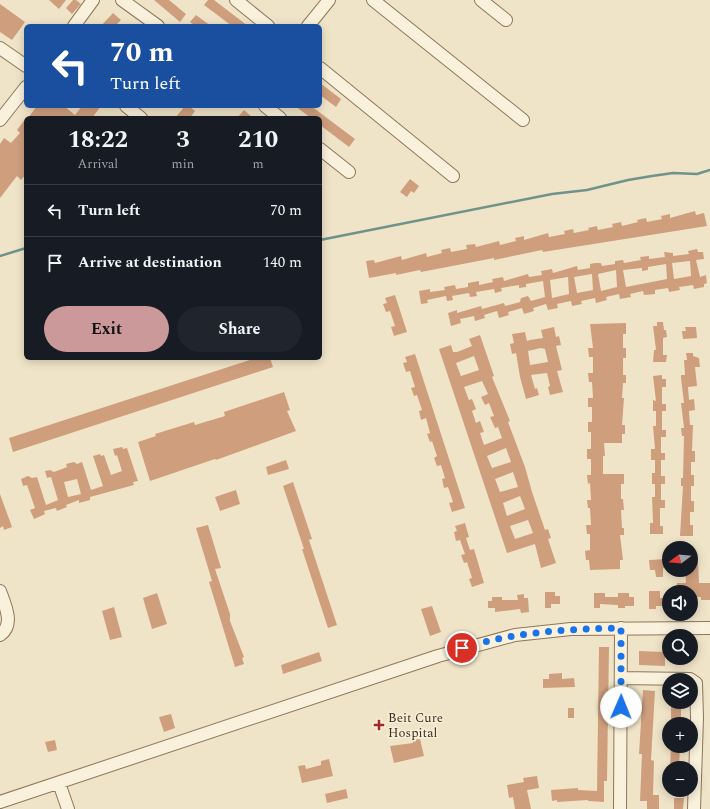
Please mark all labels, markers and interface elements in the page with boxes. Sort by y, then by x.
text: 70 m [110,31,174,74]
icon: left [44,40,96,92]
text: Turn left [110,70,181,97]
text: 18:22 [68,122,128,158]
text: 3 [176,122,190,158]
text: 210 [238,122,278,158]
text: Arrival [78,154,118,174]
text: min [172,154,194,174]
text: m [253,154,264,174]
text: Turn left [78,199,140,222]
text: 70 m [270,199,302,222]
icon: left [44,200,66,222]
text: Arrive at destination [78,251,222,274]
text: 140 m [263,251,302,274]
icon: arrive [44,252,66,274]
button: Exit [44,306,169,352]
button: Share [177,306,302,352]
north arrow [662,541,698,577]
map controls [662,541,698,797]
button: sound [662,585,698,621]
button: search [662,629,698,665]
pin [445,631,479,665]
icon: arrive [451,637,473,659]
button: layers [662,673,698,709]
position arrow [600,686,642,728]
place label: Beit Cure Hospital [388,708,443,743]
button: + [662,717,698,753]
marker: Beit Cure Hospital [373,719,385,731]
button: − [662,761,698,797]

